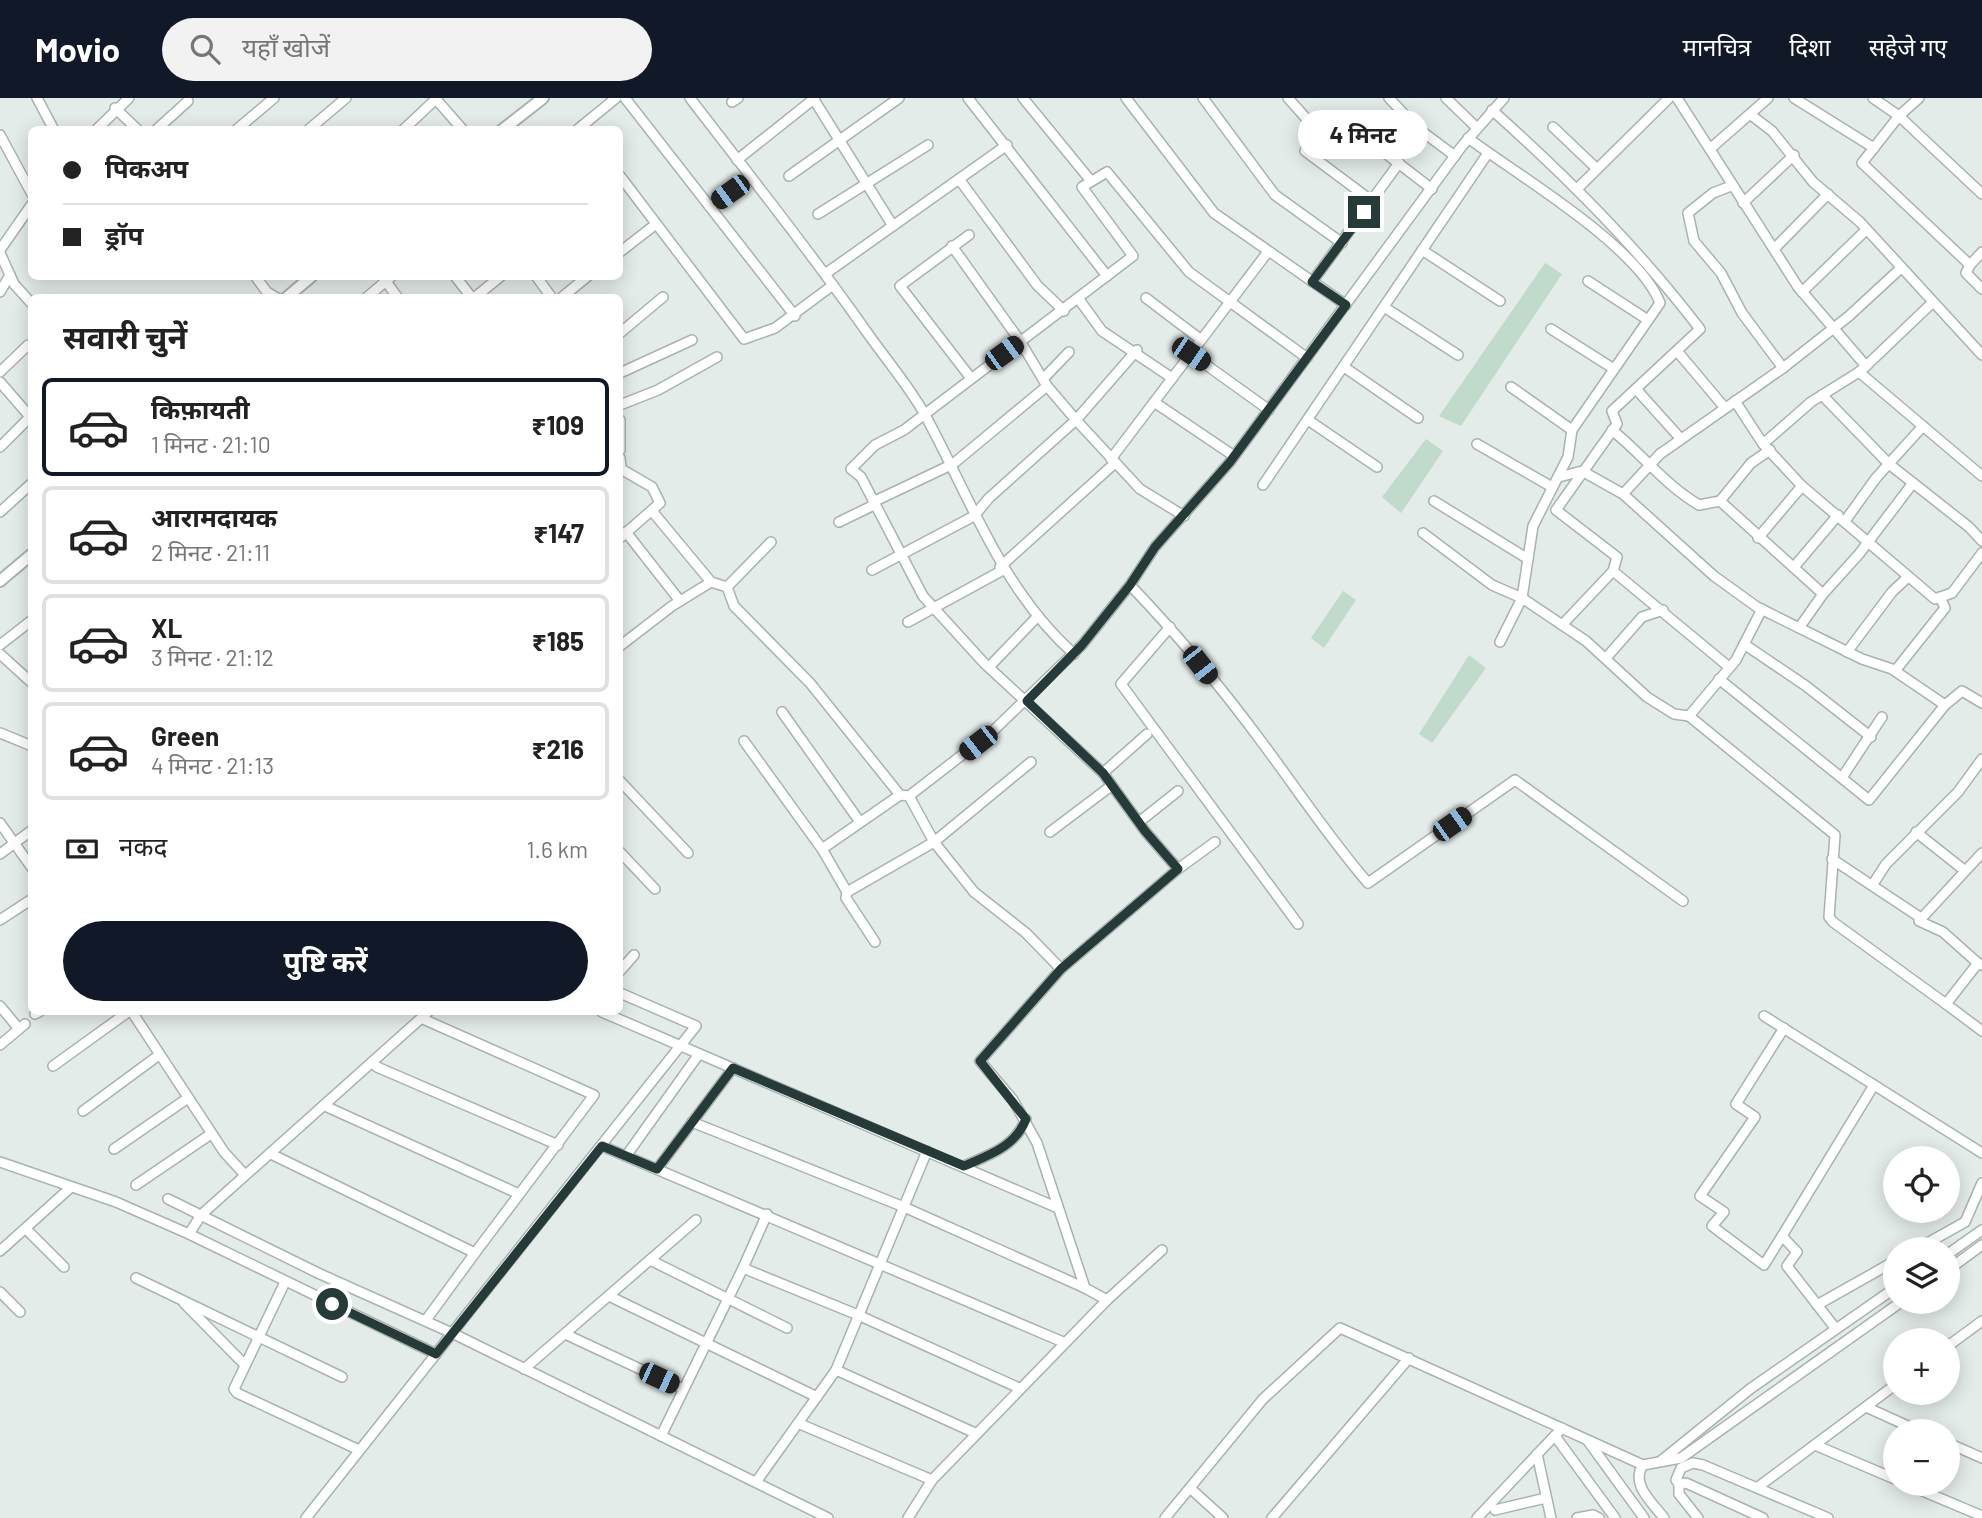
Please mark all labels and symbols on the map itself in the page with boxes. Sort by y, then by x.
callout: 4 मिनट [1299,110,1429,159]
car [707,171,754,213]
route end [1348,196,1380,228]
car [981,332,1028,374]
car [1168,334,1215,374]
car [1179,642,1222,688]
car [955,722,1002,764]
car [1429,803,1476,845]
route start [316,1288,348,1320]
car [636,1360,683,1396]

